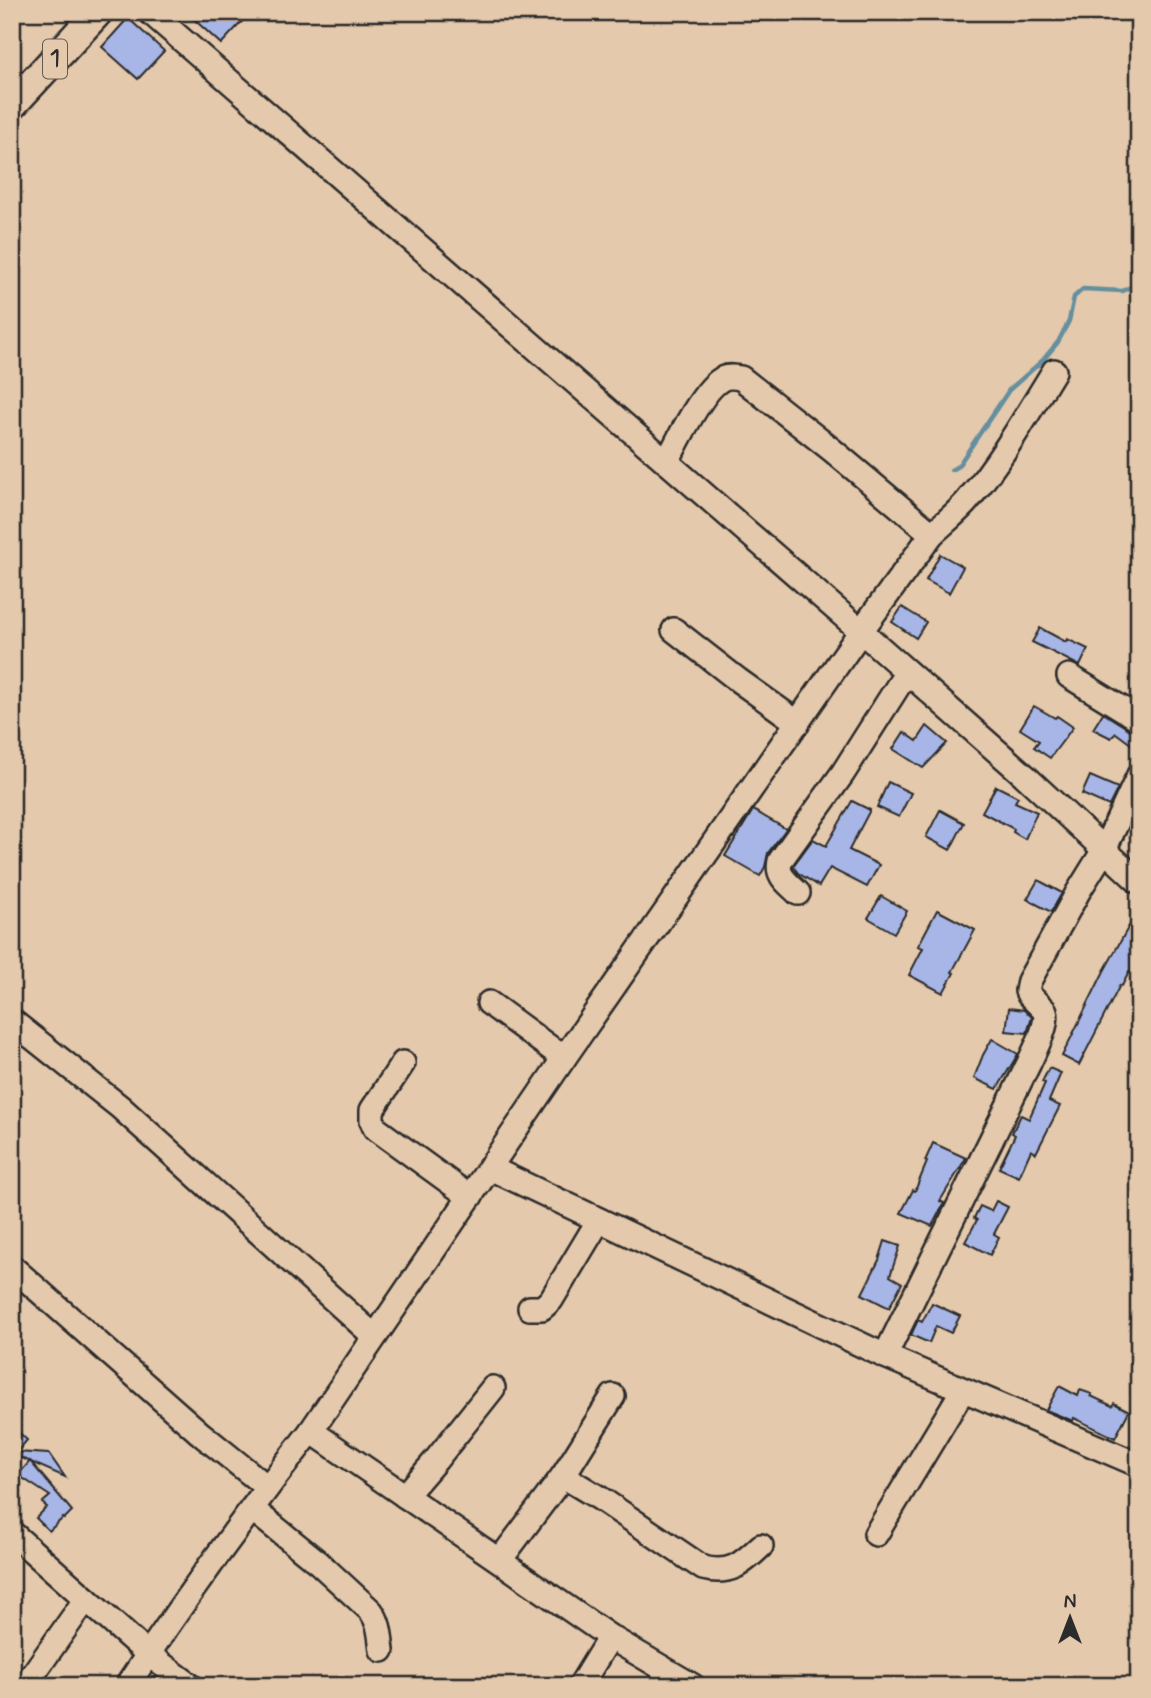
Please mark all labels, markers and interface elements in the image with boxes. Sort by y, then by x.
road number: 1 [43,40,67,78]
north arrow [1036,1582,1106,1652]
text: N [1064,1590,1076,1615]

